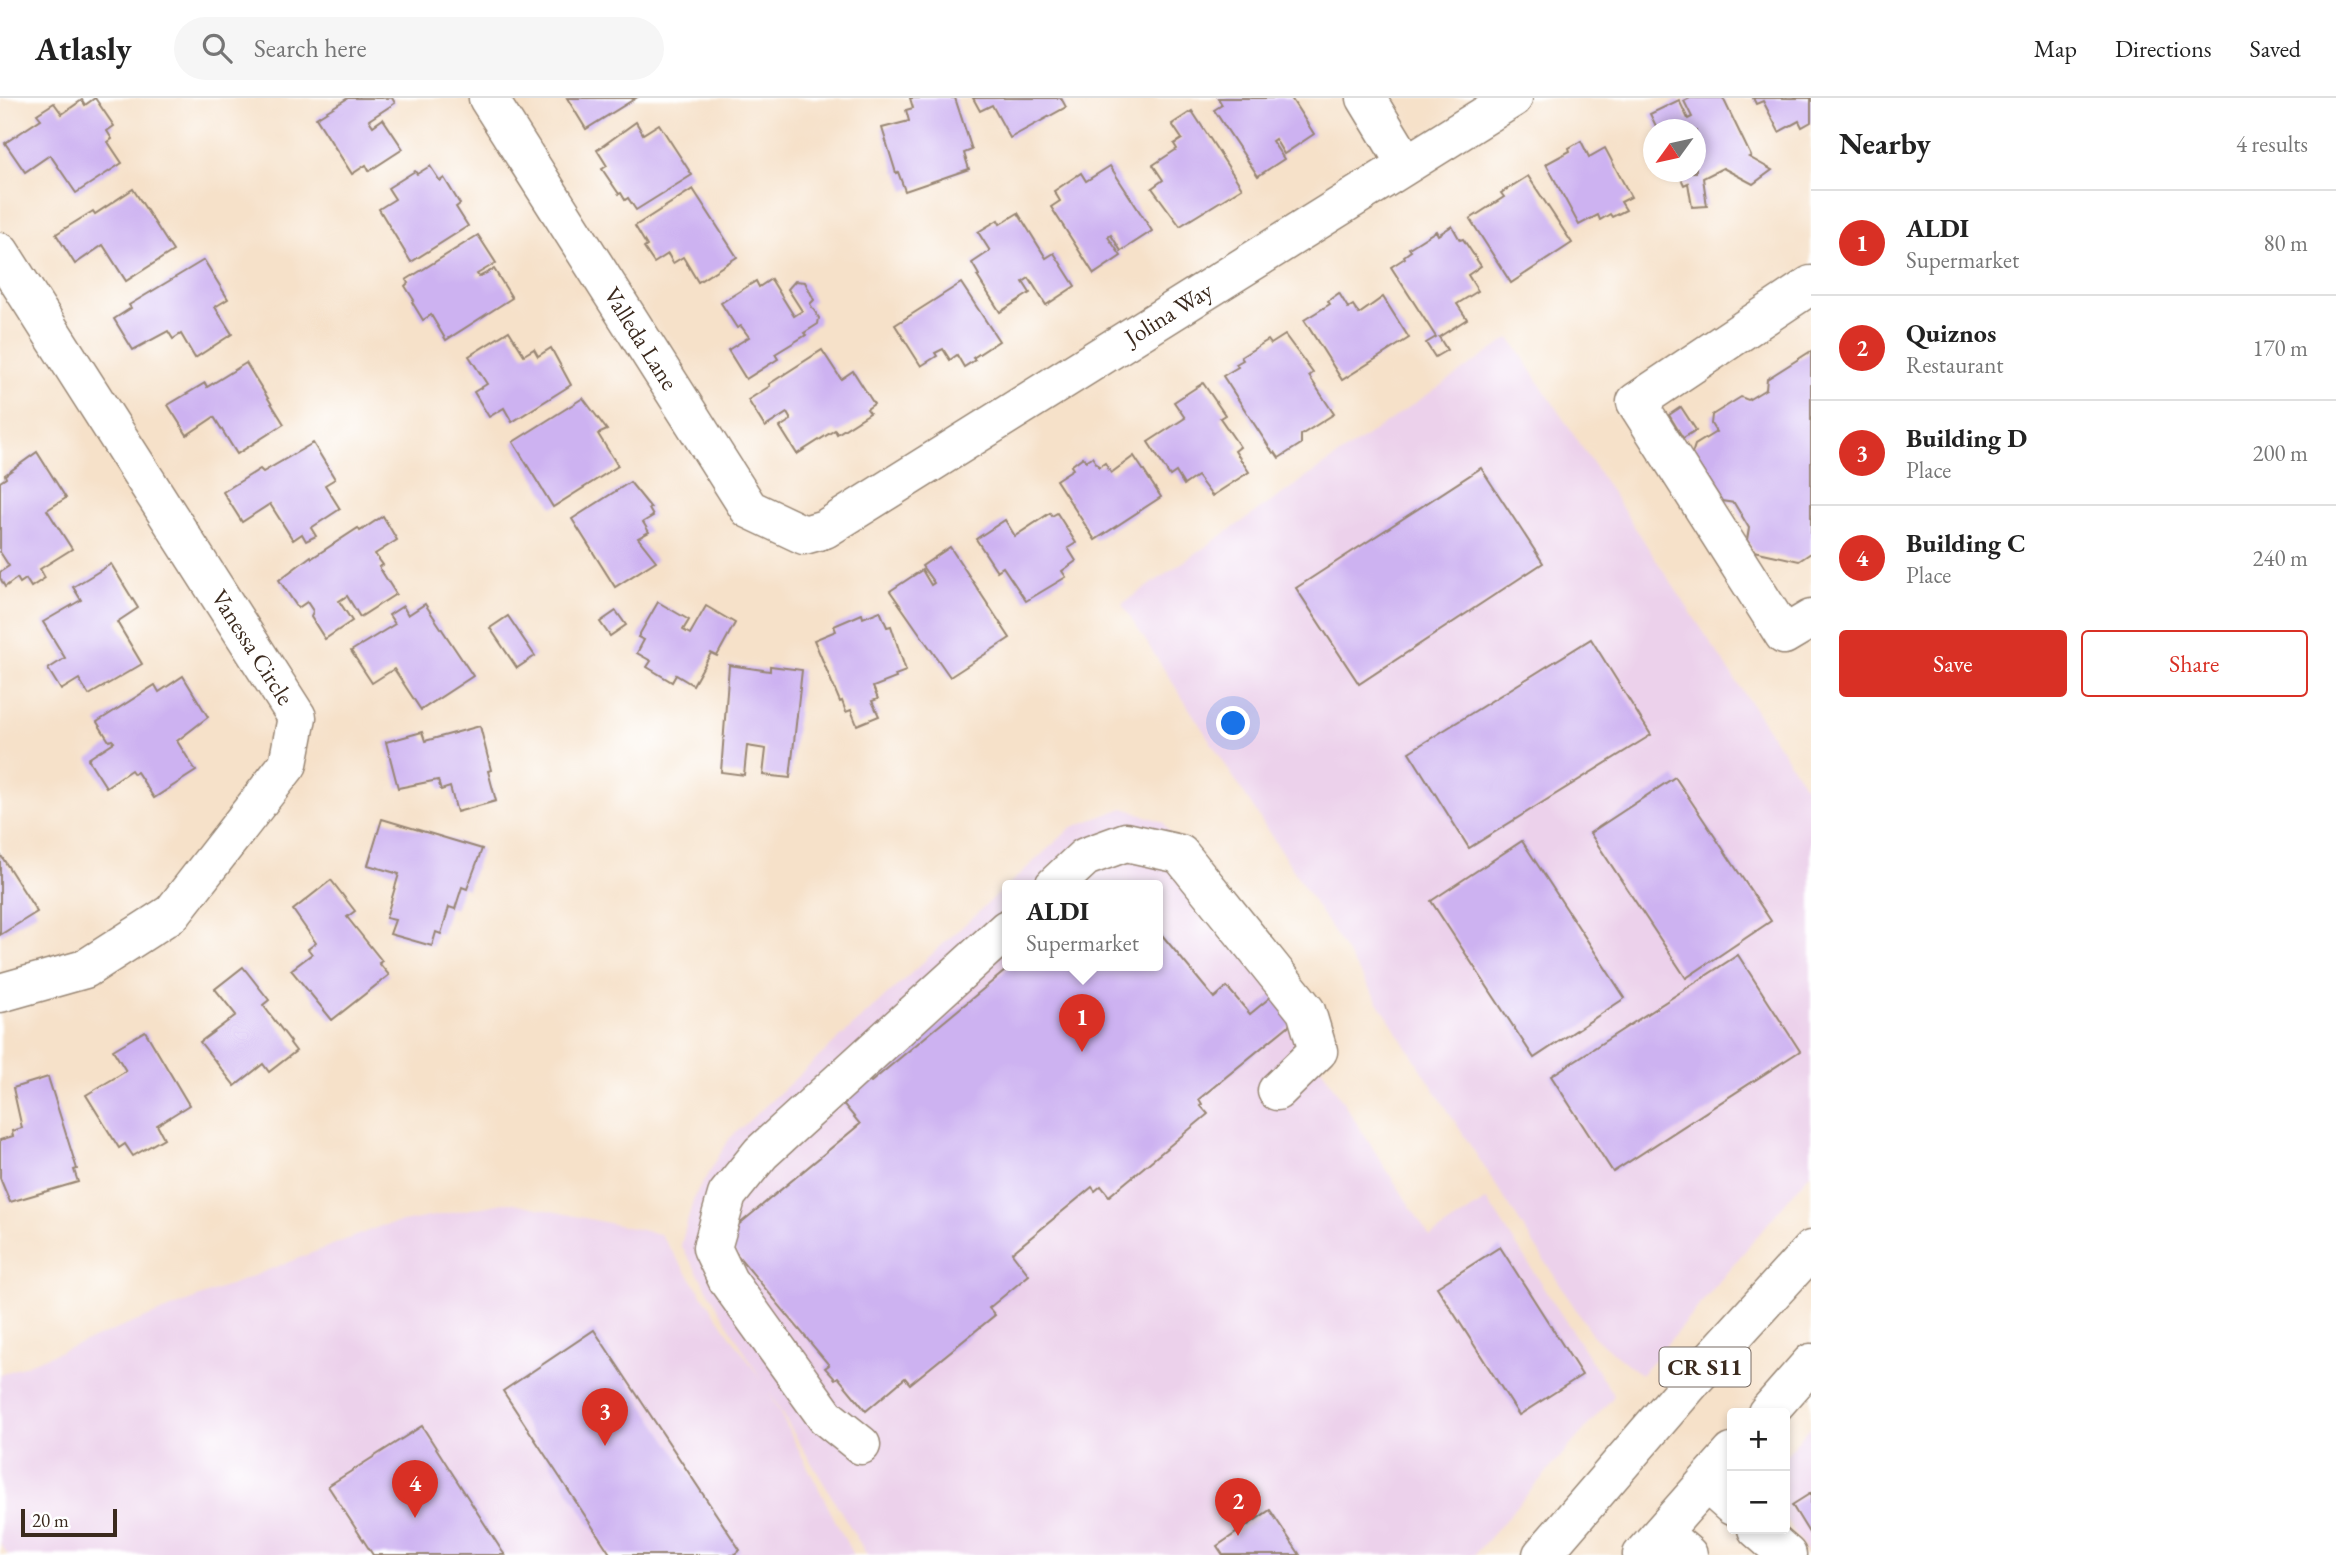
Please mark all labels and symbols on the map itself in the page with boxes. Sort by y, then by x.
north arrow [1643,119,1706,182]
street label: Jolina Way [1117,274,1218,354]
street label: Valleda Lane [597,281,685,396]
street label: Vanessa Circle [205,583,301,711]
your location [1216,706,1250,740]
pin: 1 [1059,994,1105,1052]
road number: CR S11 [1660,1348,1750,1386]
pin: 3 [582,1388,628,1446]
pin: 4 [392,1460,438,1518]
pin: 2 [1215,1478,1261,1536]
scale bar [21,1506,117,1538]

